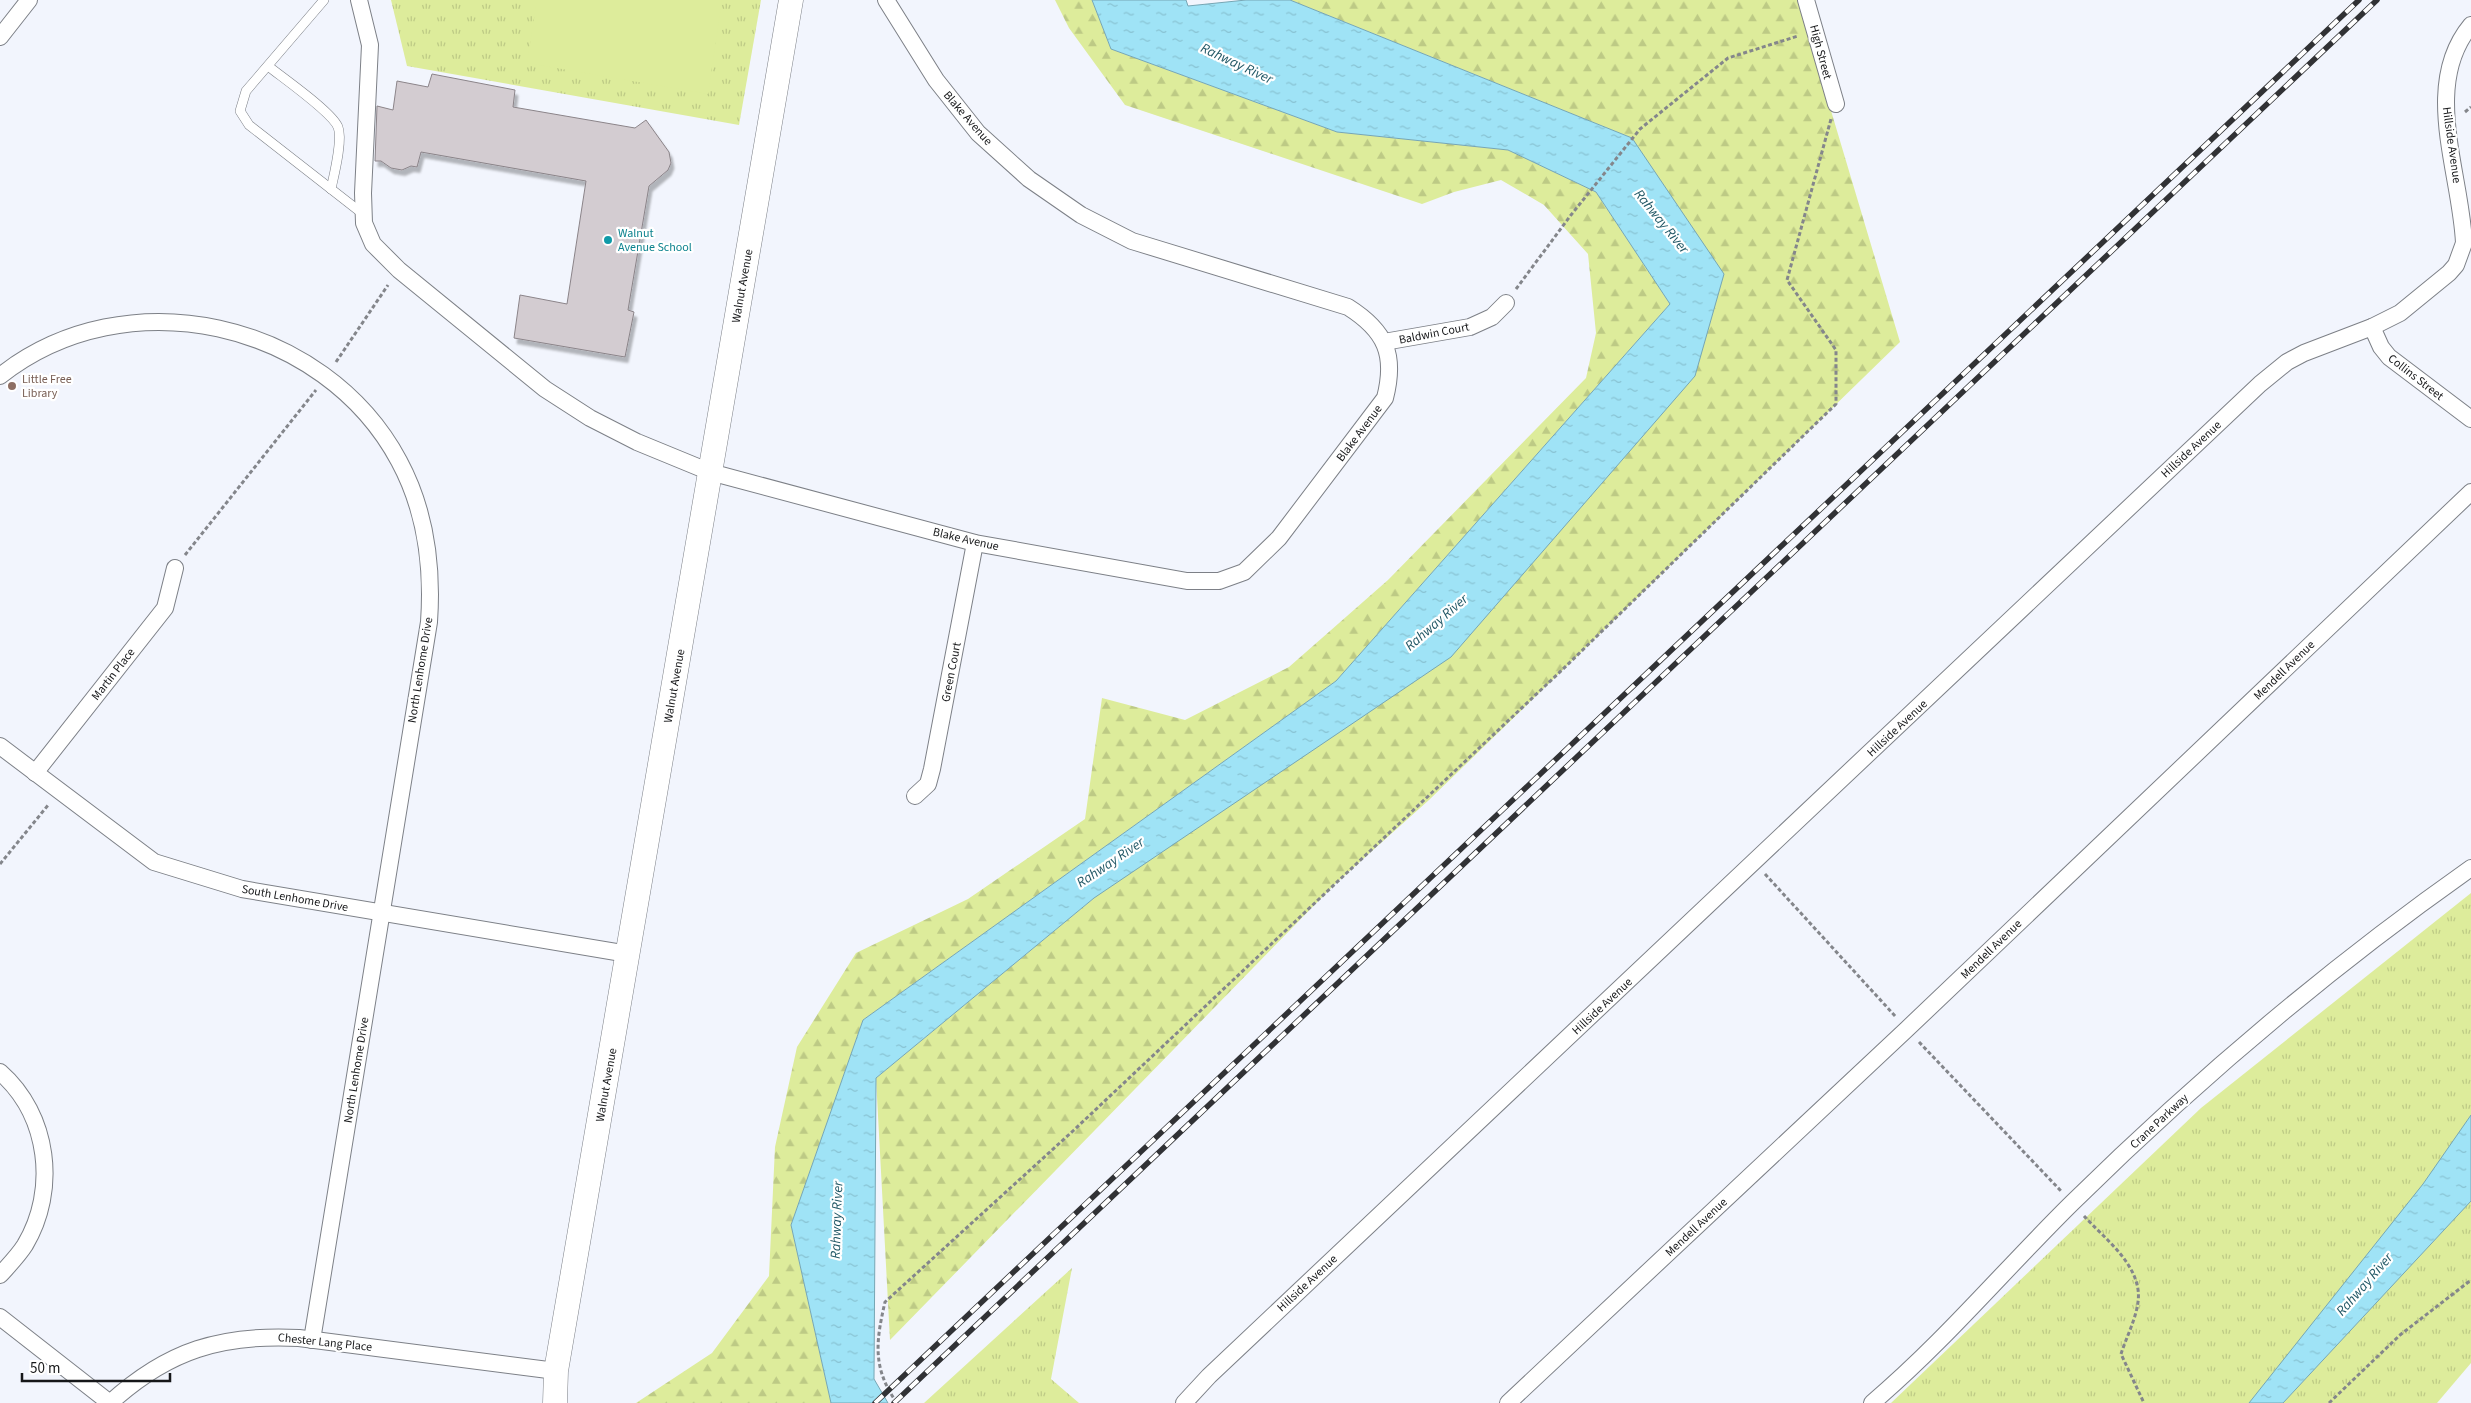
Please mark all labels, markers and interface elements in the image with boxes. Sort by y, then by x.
street label: High Street [1805,23,1836,81]
water label: Rahway River [1197,38,1277,90]
street label: Blake Avenue [939,87,996,149]
street label: Hillside Avenue [2438,106,2465,184]
water label: Rahway River [1629,185,1694,259]
place label: Walnut Avenue School [618,225,692,256]
marker: Walnut Avenue School [602,234,614,246]
street label: Walnut Avenue [728,248,757,324]
street label: Baldwin Court [1397,318,1471,349]
street label: Collins Street [2384,350,2447,405]
place label: Little Free Library [22,371,72,402]
marker: Little Free Library [6,380,18,392]
street label: Blake Avenue [1332,401,1386,465]
street label: Hillside Avenue [2157,417,2225,482]
street label: Blake Avenue [931,524,1001,555]
water label: Rahway River [1401,589,1473,656]
street label: North Lenhome Drive [404,616,437,724]
street label: Mendell Avenue [2250,637,2319,704]
street label: Green Court [937,641,966,703]
street label: Martin Place [88,645,139,704]
street label: Walnut Avenue [660,648,689,724]
street label: Hillside Avenue [1863,696,1931,761]
water label: Rahway River [1073,832,1149,893]
street label: South Lenhome Drive [240,881,350,916]
street label: Mendell Avenue [1957,916,2026,983]
street label: Hillside Avenue [1568,974,1636,1039]
street label: North Lenhome Drive [340,1016,373,1124]
street label: Walnut Avenue [592,1047,621,1123]
street label: Crane Parkway [2126,1090,2193,1153]
water label: Rahway River [826,1180,848,1259]
street label: Mendell Avenue [1662,1194,1731,1261]
water label: Rahway River [2332,1248,2399,1321]
street label: Hillside Avenue [1273,1251,1341,1316]
street label: Chester Lang Place [277,1329,373,1356]
scale bar [22,1350,170,1382]
text: 50 m [30,1358,60,1379]

